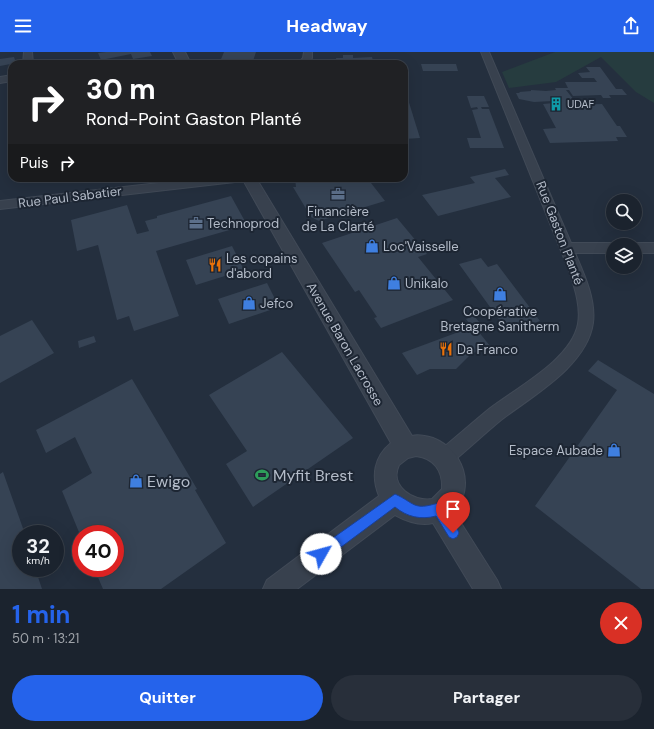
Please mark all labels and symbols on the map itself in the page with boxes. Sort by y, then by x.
building icon: UDAF [548,96,564,112]
place label: UDAF [567,97,595,111]
street label: Rue Gaston Planté [532,179,588,287]
street label: Rue Paul Sabatier [17,182,123,212]
office icon: Financière de La Clarté [330,186,346,202]
place label: Financière de La Clarté [302,203,374,235]
office icon: Technoprod [188,215,204,231]
place label: Technoprod [207,215,279,232]
shop icon: Loc'Vaisselle [364,238,380,254]
place label: Loc'Vaisselle [383,238,459,255]
place label: Les copains d'abord [226,250,297,282]
restaurant icon: Les copains d'abord [207,257,223,273]
shop icon: Unikalo [386,275,402,291]
place label: Unikalo [405,275,449,292]
street label: Avenue Baron Lacrosse [303,279,387,409]
shop icon: Coopérative Bretagne Sanitherm [492,286,508,302]
shop icon: Jefco [241,295,257,311]
place label: Jefco [260,295,293,312]
place label: Coopérative Bretagne Sanitherm [441,303,559,335]
restaurant icon: Da Franco [438,341,454,357]
place label: Da Franco [457,341,518,358]
place label: Espace Aubade [509,442,603,459]
shop icon: Espace Aubade [606,442,622,458]
place label: Myfit Brest [273,465,353,486]
sports icon: Myfit Brest [254,467,270,483]
place label: Ewigo [147,471,190,492]
shop icon: Ewigo [128,473,144,489]
pin [436,492,470,533]
speed limit sign: 40 [72,525,124,577]
position arrow [300,533,342,575]

